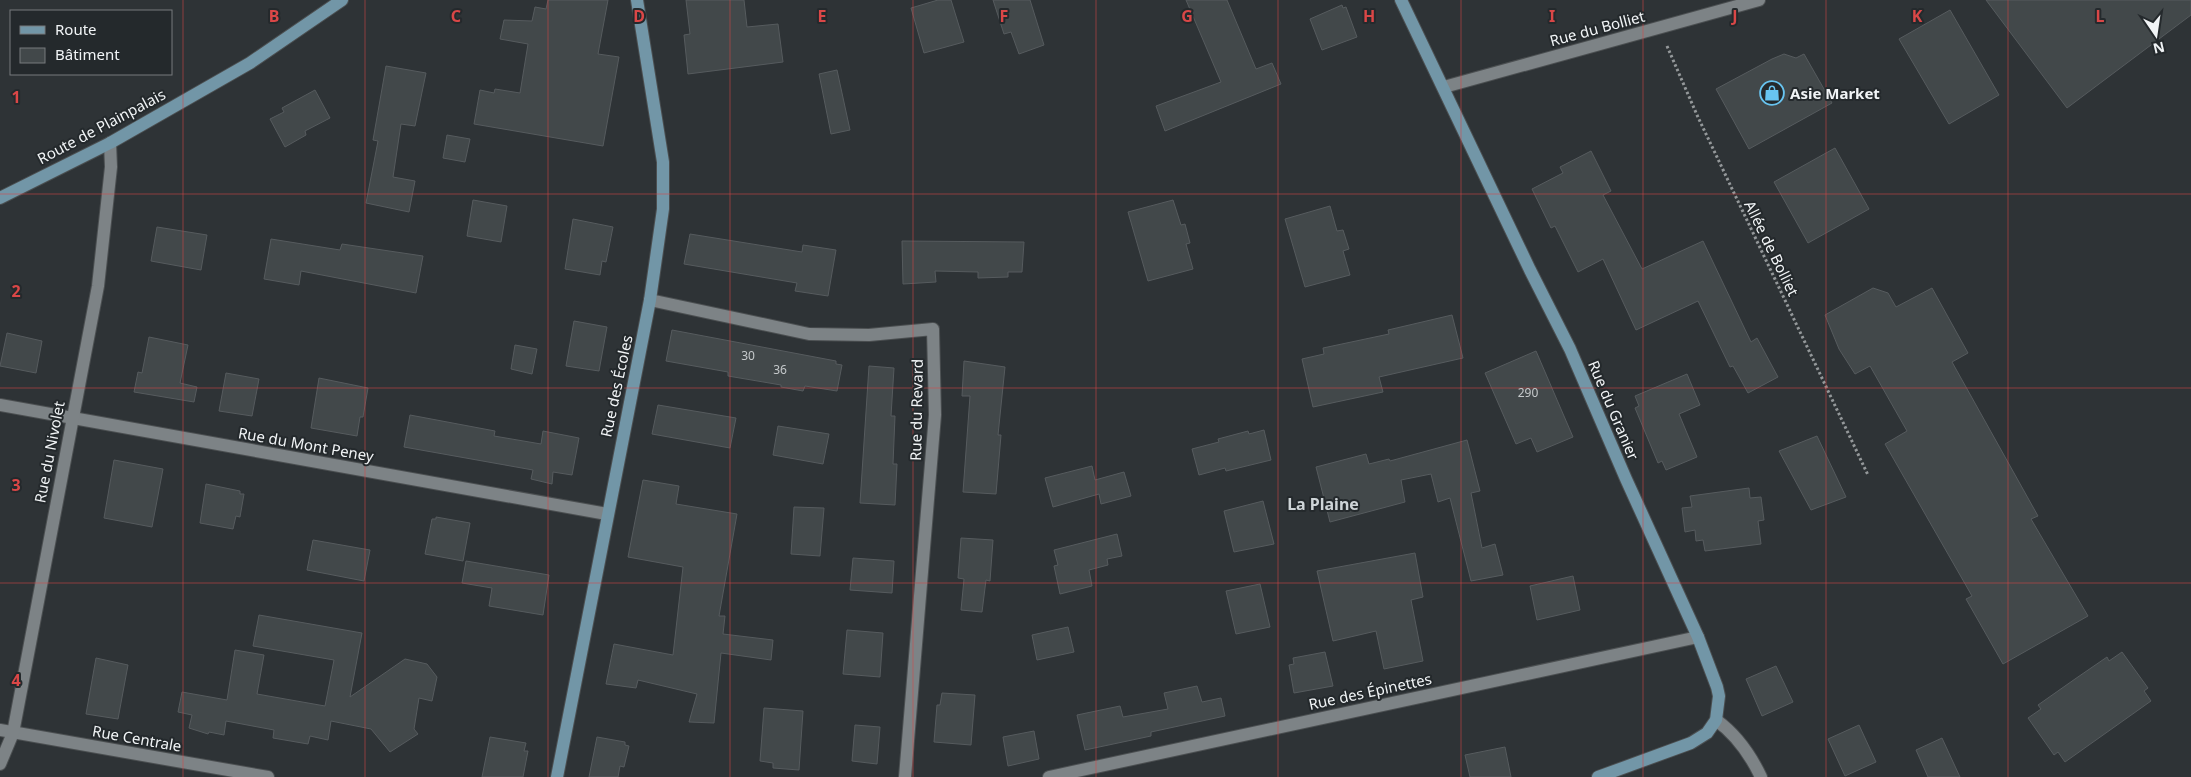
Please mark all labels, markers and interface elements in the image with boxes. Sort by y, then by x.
text: B [269,5,279,27]
text: C [451,5,461,27]
text: D [633,5,645,27]
text: E [818,5,827,27]
text: F [1000,5,1008,27]
text: G [1181,5,1193,27]
text: H [1363,5,1375,27]
text: I [1549,5,1555,27]
text: J [1730,5,1738,27]
text: K [1912,5,1923,27]
text: L [2096,5,2105,27]
street label: Rue du Bolliet [1547,6,1647,50]
legend [10,10,172,75]
north arrow [2131,10,2181,60]
text: Route [55,19,97,39]
text: N [2151,38,2167,59]
text: Bâtiment [55,44,120,64]
shop icon: Asie Market [1759,80,1785,106]
place label: Asie Market [1790,83,1880,103]
street label: Route de Plainpalais [33,84,169,168]
text: 1 [11,86,21,108]
street label: Allée de Bolliet [1740,197,1804,300]
text: 2 [11,280,21,302]
street label: Rue des Écoles [595,333,637,439]
house number: 30 [741,347,755,364]
street label: Rue du Granier [1584,357,1644,463]
street label: Rue du Revard [905,359,927,461]
house number: 36 [773,361,787,378]
house number: 290 [1518,384,1538,401]
street label: Rue du Nivolet [29,399,69,505]
street label: Rue du Mont Peney [237,422,376,466]
text: 3 [11,474,21,496]
district label: La Plaine [1287,493,1359,515]
street label: Rue des Épinettes [1307,668,1433,714]
text: 4 [11,669,21,691]
street label: Rue Centrale [91,720,183,756]

